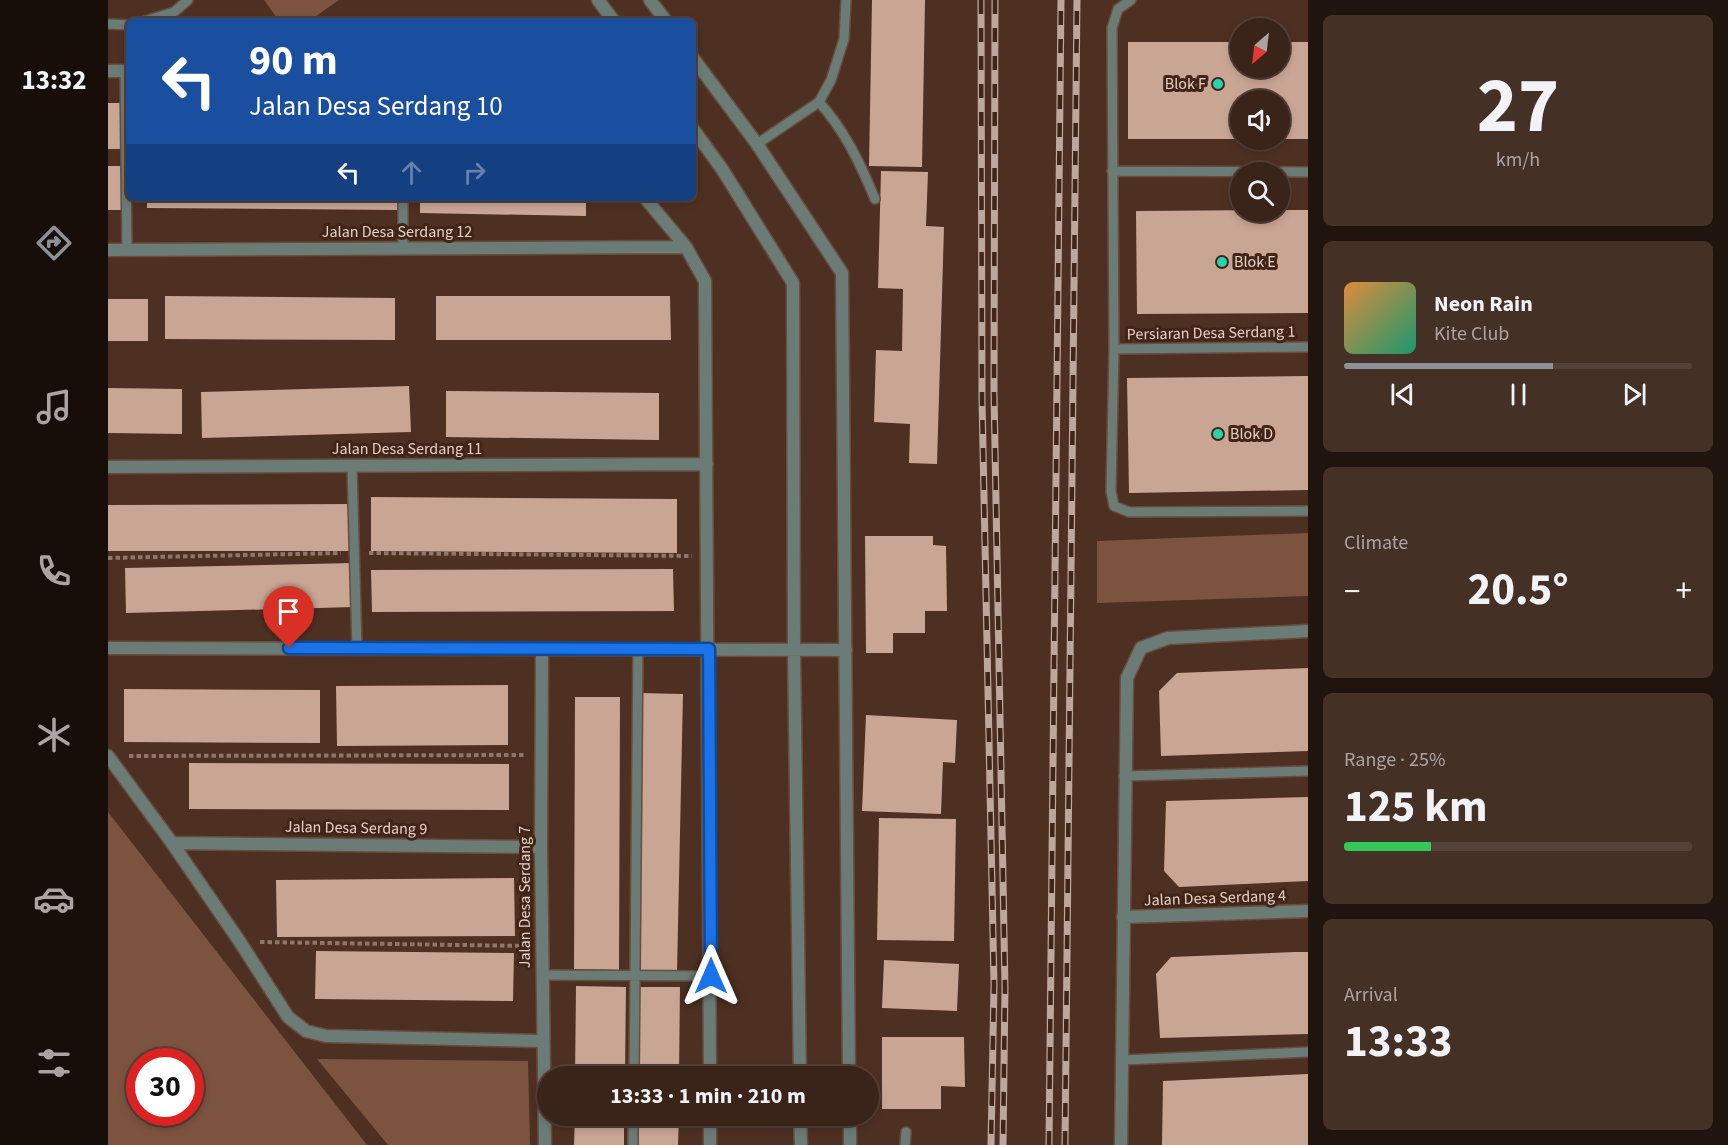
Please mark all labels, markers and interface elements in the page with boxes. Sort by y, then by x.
north arrow [1230,18,1290,78]
map controls [1230,18,1290,222]
text: 90 m [249,31,338,91]
icon: left [150,42,228,120]
text: 27 [1477,51,1559,162]
text: 13:32 [21,61,87,100]
place label: Blok F [1165,73,1206,95]
marker: Blok F [1211,77,1225,91]
text: Jalan Desa Serdang 10 [249,87,503,126]
button: sound [1230,90,1290,150]
text: km/h [1496,146,1540,174]
icon: left [332,156,365,189]
icon: ahead [395,156,428,189]
icon: right [458,156,491,189]
button: search [1230,162,1290,222]
street label: Jalan Desa Serdang 12 [322,221,472,243]
icon: directions [33,222,75,264]
place label: Blok E [1234,251,1276,273]
marker: Blok E [1215,255,1229,269]
text: Neon Rain [1434,288,1533,320]
text: Kite Club [1434,320,1509,348]
street label: Persiaran Desa Serdang 1 [1127,321,1295,345]
icon: previous [1386,378,1419,411]
icon: pause [1502,378,1535,411]
icon: next [1618,378,1651,411]
icon: music [33,386,75,428]
place label: Blok D [1230,423,1273,445]
marker: Blok D [1211,427,1225,441]
street label: Jalan Desa Serdang 11 [332,438,482,460]
text: Climate [1344,529,1408,557]
icon: phone [33,550,75,592]
text: 20.5° [1467,558,1569,622]
text: − [1344,568,1360,615]
text: + [1676,568,1692,615]
pin [263,586,314,648]
icon: arrive [272,595,305,628]
icon: climate [33,714,75,756]
text: Range · 25% [1344,746,1445,774]
text: 125 km [1344,775,1488,839]
street label: Jalan Desa Serdang 9 [285,816,427,840]
street label: Jalan Desa Serdang 7 [514,826,536,968]
icon: car [33,878,75,920]
street label: Jalan Desa Serdang 4 [1143,885,1287,911]
position arrow [679,944,743,1008]
text: Arrival [1344,981,1398,1009]
text: 13:33 [1344,1010,1453,1074]
icon: filters [33,1042,75,1084]
speed limit sign: 30 [126,1048,204,1126]
text: 13:33 · 1 min · 210 m [610,1080,806,1112]

